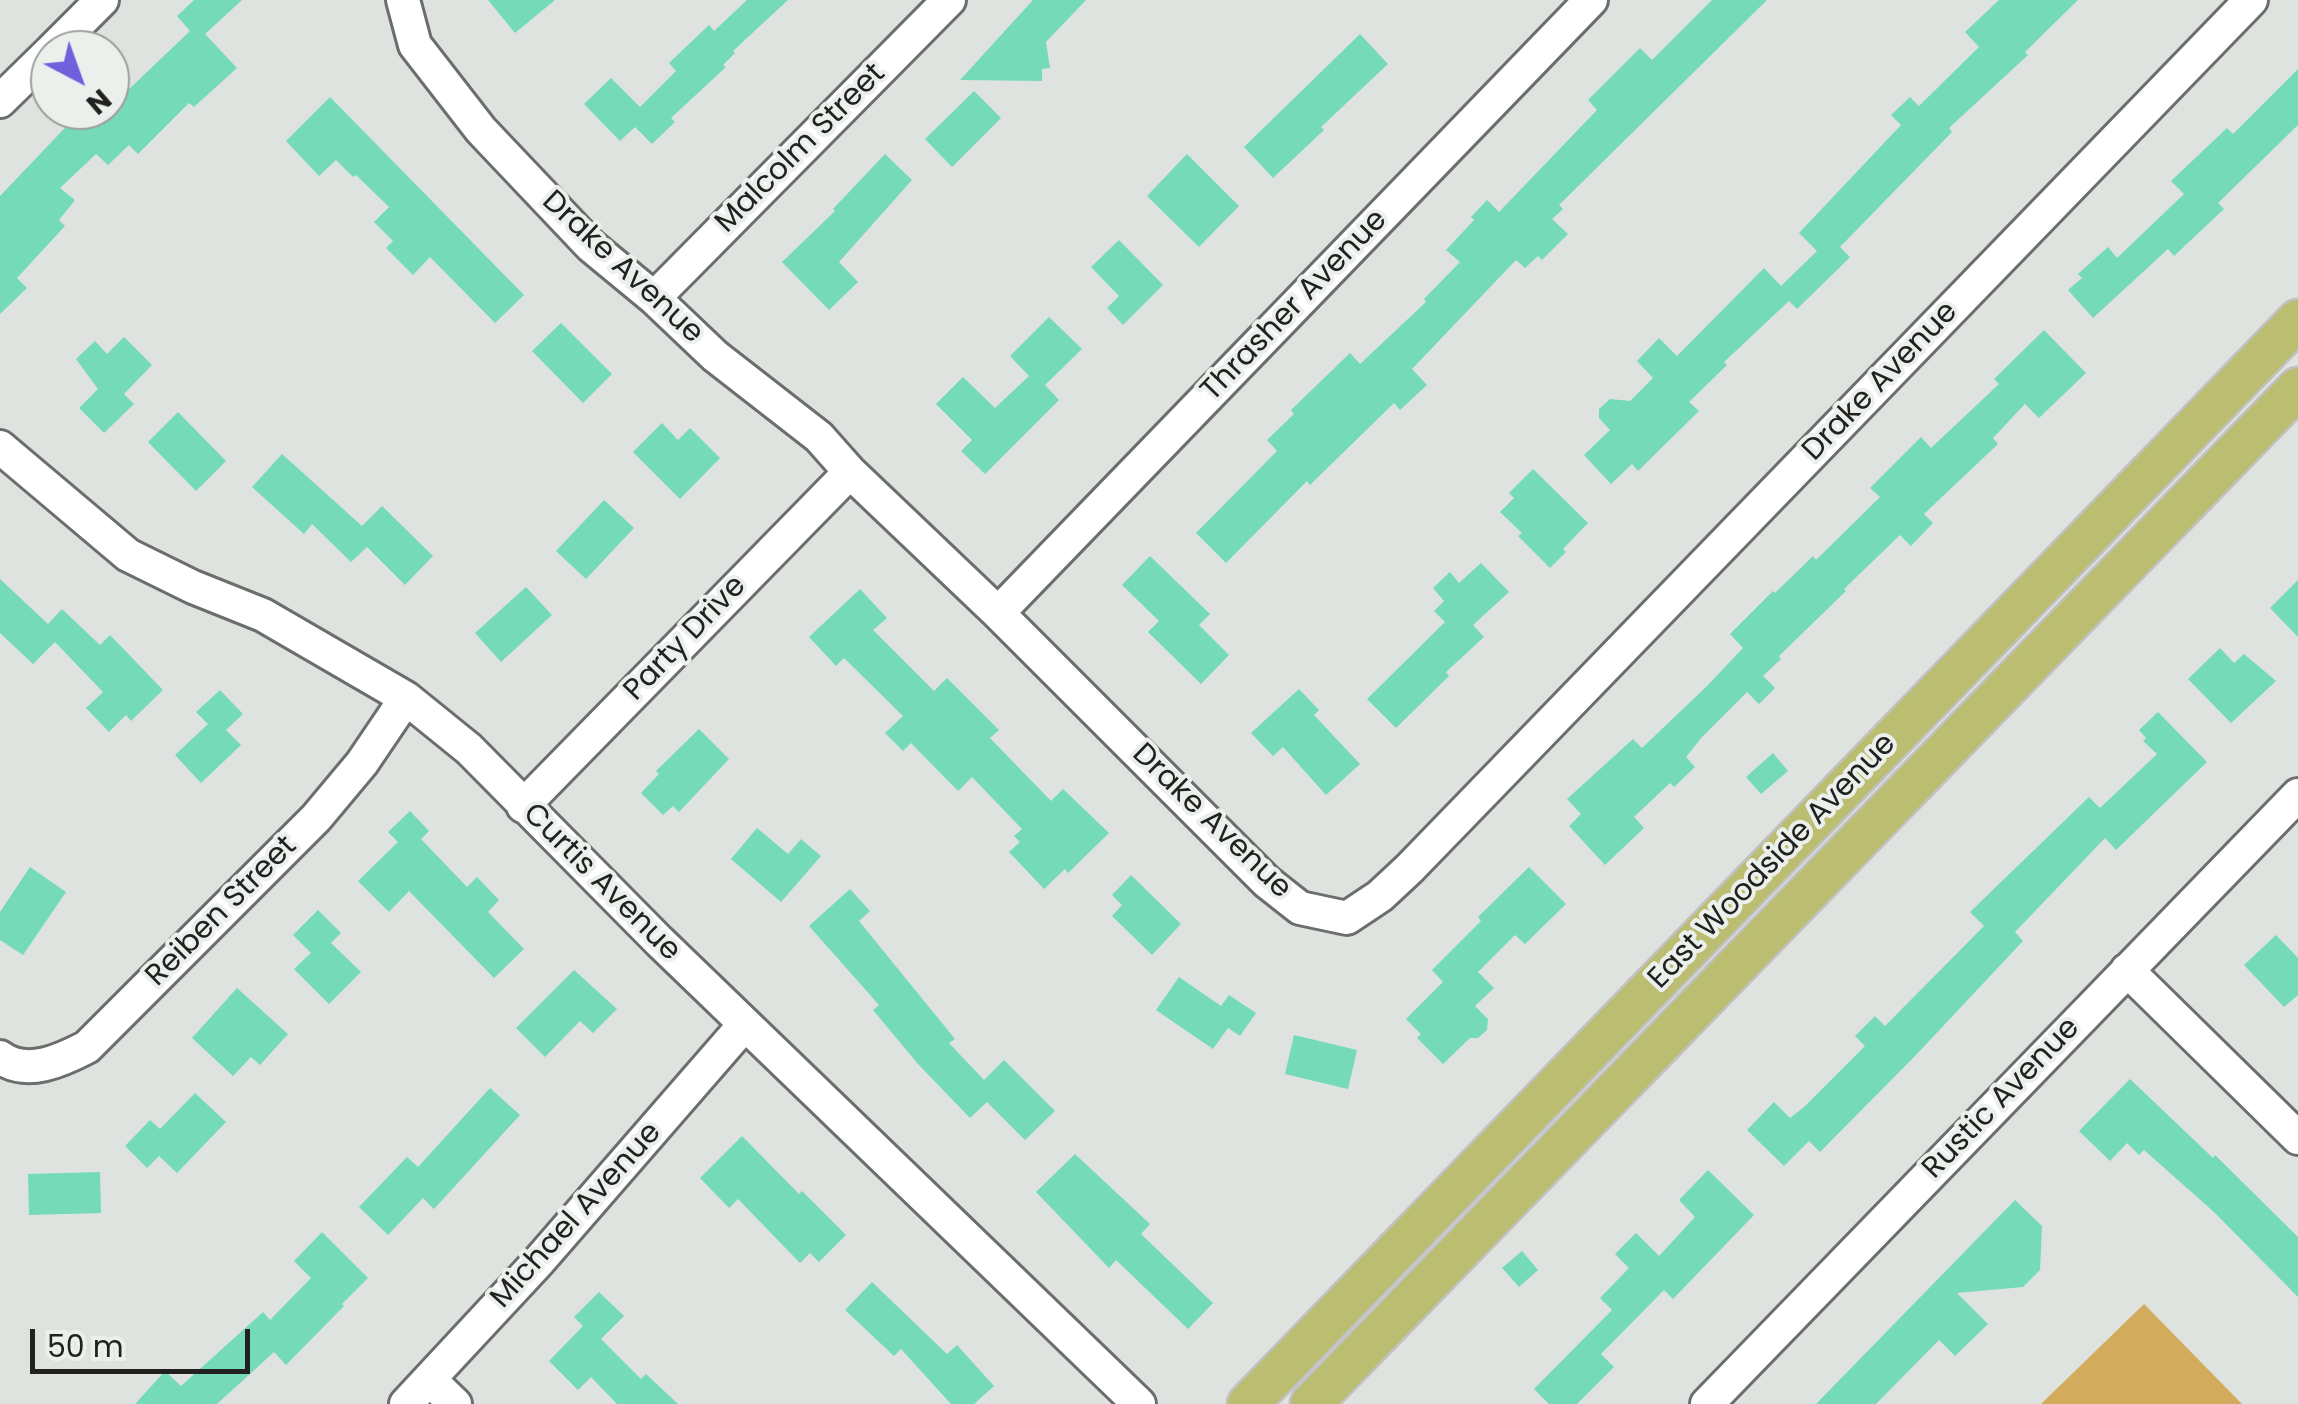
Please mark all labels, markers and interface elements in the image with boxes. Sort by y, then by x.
north arrow [30,30,130,130]
street label: Malcolm Street [709,57,893,241]
text: N [78,80,119,123]
street label: Drake Avenue [534,184,710,352]
street label: Thrasher Avenue [1194,203,1396,409]
street label: Drake Avenue [1796,295,1966,469]
street label: Party Drive [618,569,754,709]
street label: East Woodside Avenue [1642,727,1904,997]
street label: Drake Avenue [1124,737,1298,907]
street label: Curtis Avenue [515,797,687,969]
street label: Reiben Street [139,829,305,995]
street label: Rustic Avenue [1916,1011,2088,1187]
street label: Michael Avenue [484,1116,670,1316]
scale bar [35,1309,255,1371]
text: 50 m [47,1325,124,1368]

